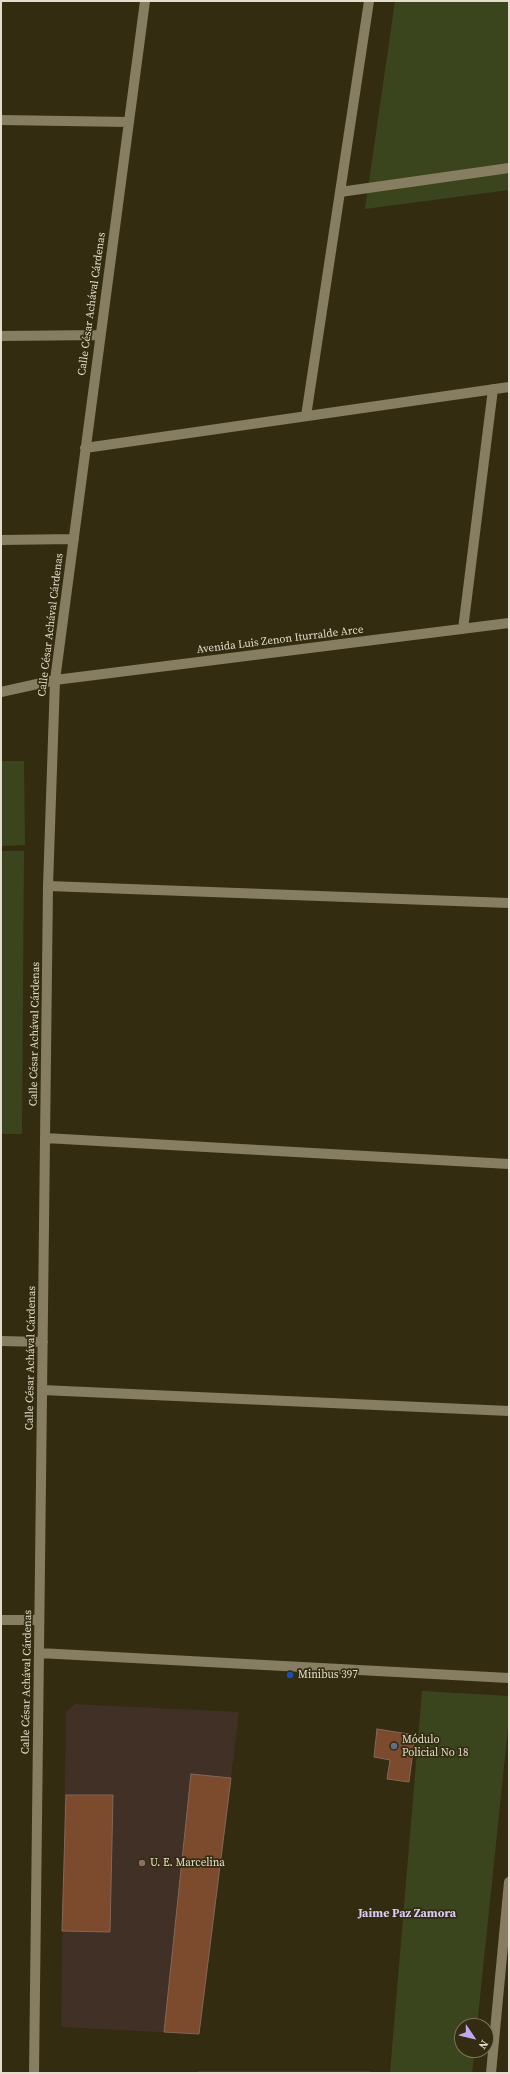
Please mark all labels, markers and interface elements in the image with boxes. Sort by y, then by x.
street label: Calle César Achával Cárdenas [75,232,109,376]
street label: Calle César Achával Cárdenas [36,553,66,697]
street label: Avenida Luis Zenon Iturralde Arce [196,623,364,657]
street label: Calle César Achával Cárdenas [27,962,43,1106]
street label: Calle César Achával Cárdenas [23,1286,39,1430]
street label: Calle César Achával Cárdenas [19,1610,35,1754]
place label: Minibus 397 [298,1668,358,1682]
marker: Minibus 397 [285,1670,295,1680]
place label: Módulo Policial No 18 [402,1733,468,1759]
marker: Módulo Policial No 18 [389,1741,399,1751]
place label: U. E. Marcelina [150,1856,225,1870]
marker: U. E. Marcelina [137,1858,147,1868]
district label: Jaime Paz Zamora [358,1907,456,1921]
north arrow [454,2018,494,2058]
text: N [475,2037,492,2052]

